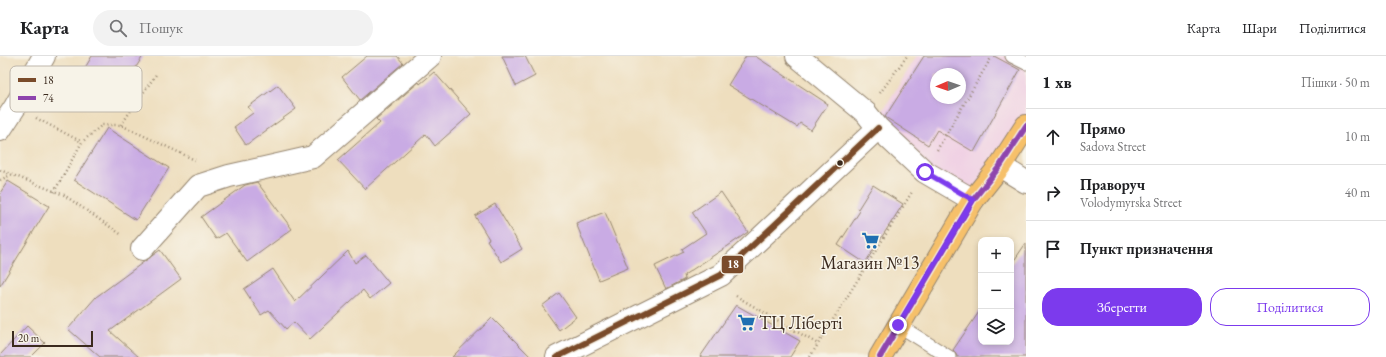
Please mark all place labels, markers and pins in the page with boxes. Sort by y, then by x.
unlabelled marker [835,158,845,168]
supermarket icon: Магазин №13 [860,231,880,251]
place label: Магазин №13 [821,251,919,274]
place label: ТЦ Ліберті [759,311,843,334]
supermarket icon: ТЦ Ліберті [736,313,756,333]

